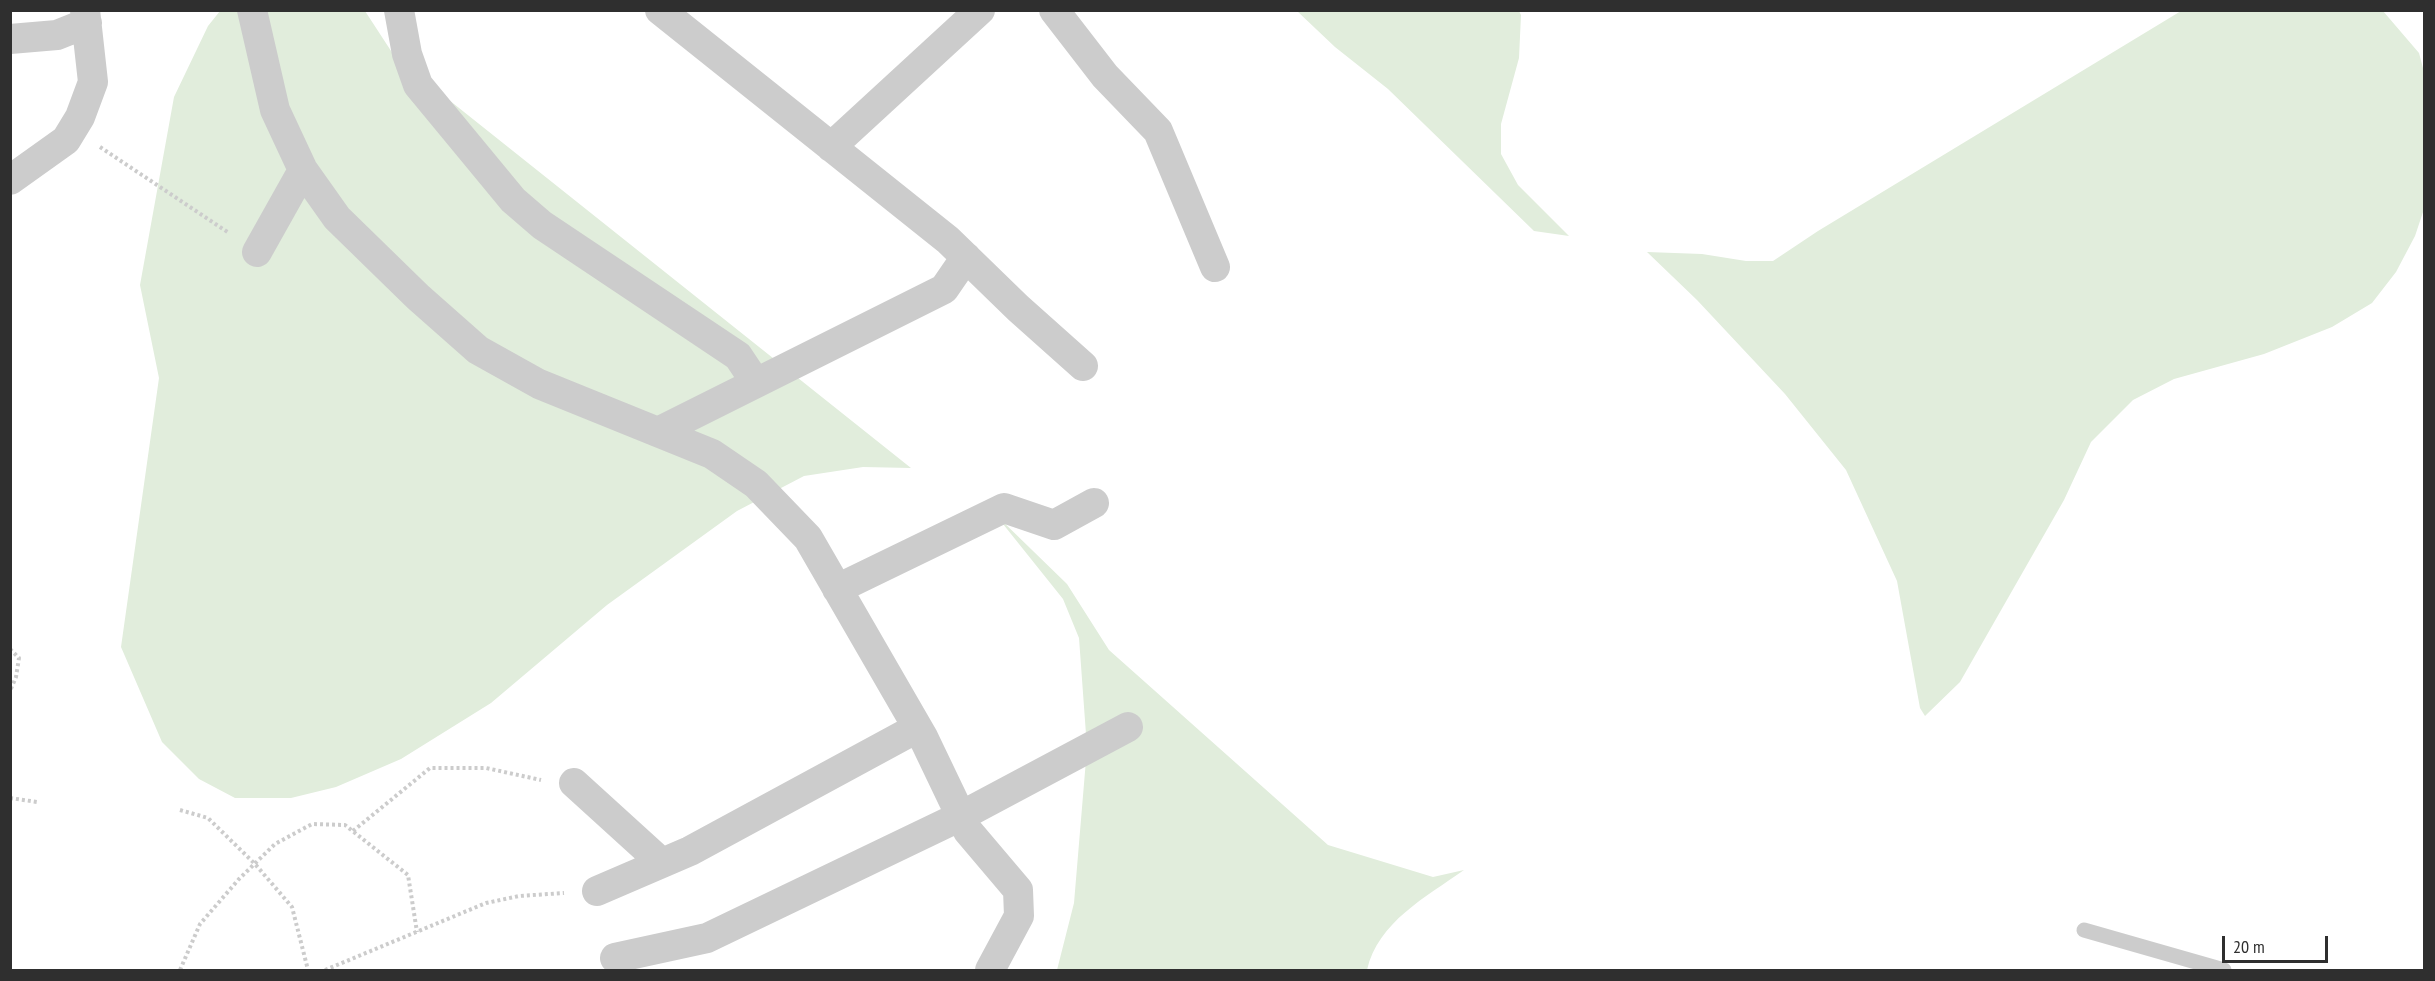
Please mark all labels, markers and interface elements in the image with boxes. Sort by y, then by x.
scale bar [2225,924,2332,962]
text: 20 m [2233,935,2265,958]

